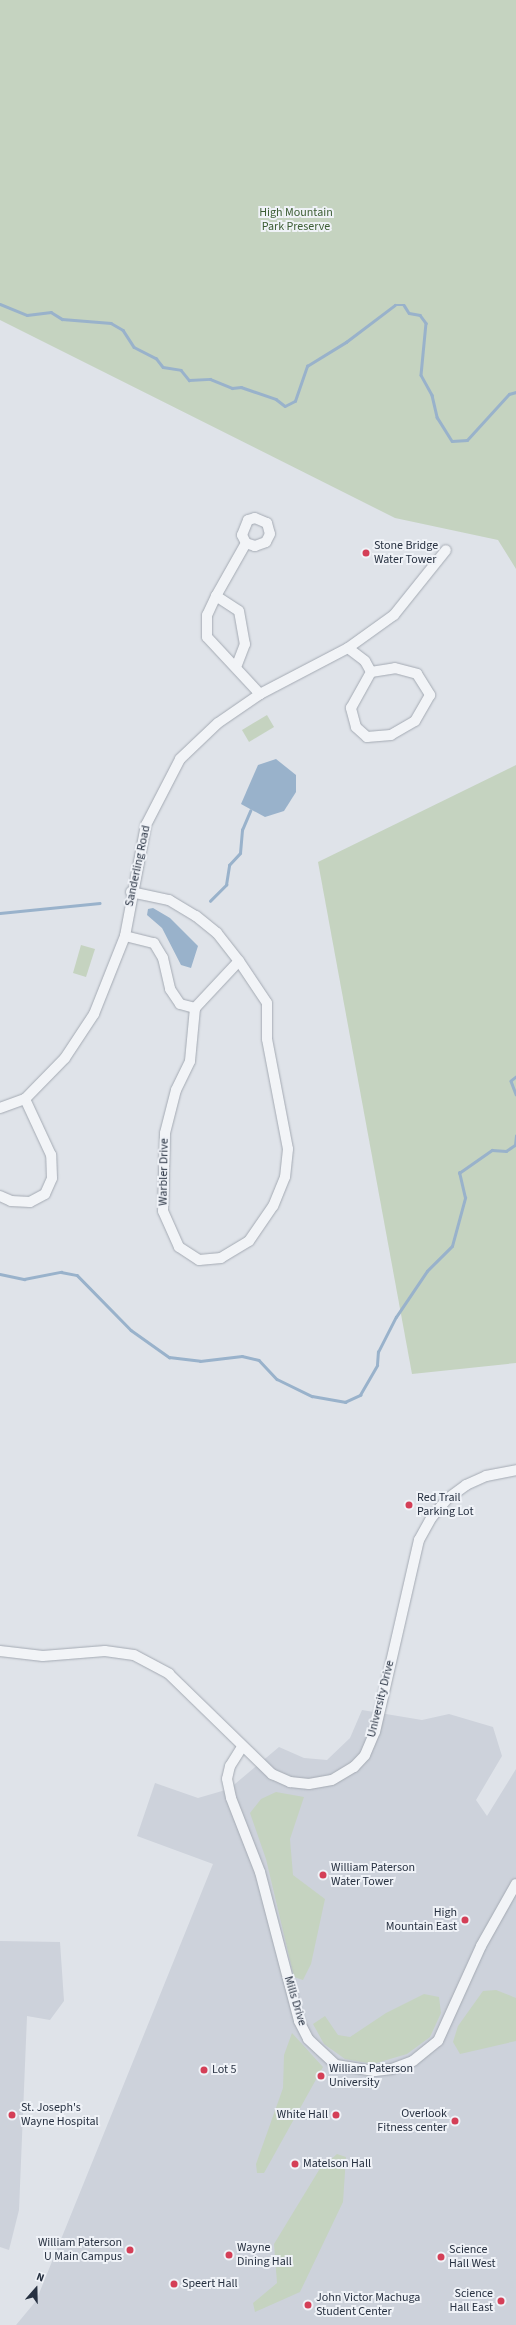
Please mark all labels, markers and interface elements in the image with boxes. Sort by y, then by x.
park label: High Mountain Park Preserve [259,206,333,234]
place label: Stone Bridge Water Tower [374,539,438,567]
marker: Stone Bridge Water Tower [361,548,371,558]
street label: Sanderling Road [122,824,154,908]
street label: Warbler Drive [156,1138,172,1206]
place label: Red Trail Parking Lot [417,1491,473,1519]
marker: Red Trail Parking Lot [404,1500,414,1510]
street label: University Drive [364,1659,398,1739]
place label: William Paterson Water Tower [331,1861,415,1889]
marker: William Paterson Water Tower [318,1870,328,1880]
place label: High Mountain East [386,1906,457,1934]
marker: High Mountain East [460,1915,470,1925]
street label: Mills Drive [281,1974,309,2028]
place label: William Paterson University [329,2062,413,2090]
place label: Lot 5 [212,2063,236,2077]
marker: Lot 5 [199,2065,209,2075]
marker: William Paterson University [316,2071,326,2081]
place label: St. Joseph's Wayne Hospital [21,2101,99,2129]
place label: Overlook Fitness center [377,2107,447,2135]
place label: White Hall [277,2108,328,2122]
marker: St. Joseph's Wayne Hospital [6,2109,18,2121]
marker: White Hall [331,2110,341,2120]
marker: Overlook Fitness center [450,2116,460,2126]
place label: Matelson Hall [303,2157,371,2171]
marker: Matelson Hall [290,2159,300,2169]
place label: William Paterson U Main Campus [38,2236,122,2264]
place label: Wayne Dining Hall [237,2241,292,2269]
place label: Science Hall West [449,2243,496,2271]
marker: William Paterson U Main Campus [125,2245,135,2255]
marker: Wayne Dining Hall [224,2250,234,2260]
marker: Science Hall West [436,2252,446,2262]
north arrow [16,2269,56,2309]
text: N [34,2269,46,2286]
place label: Speert Hall [182,2277,238,2291]
marker: Speert Hall [169,2279,179,2289]
place label: Science Hall East [449,2287,493,2315]
place label: John Victor Machuga Student Center [316,2291,420,2319]
marker: Science Hall East [496,2296,506,2306]
marker: John Victor Machuga Student Center [303,2300,313,2310]

